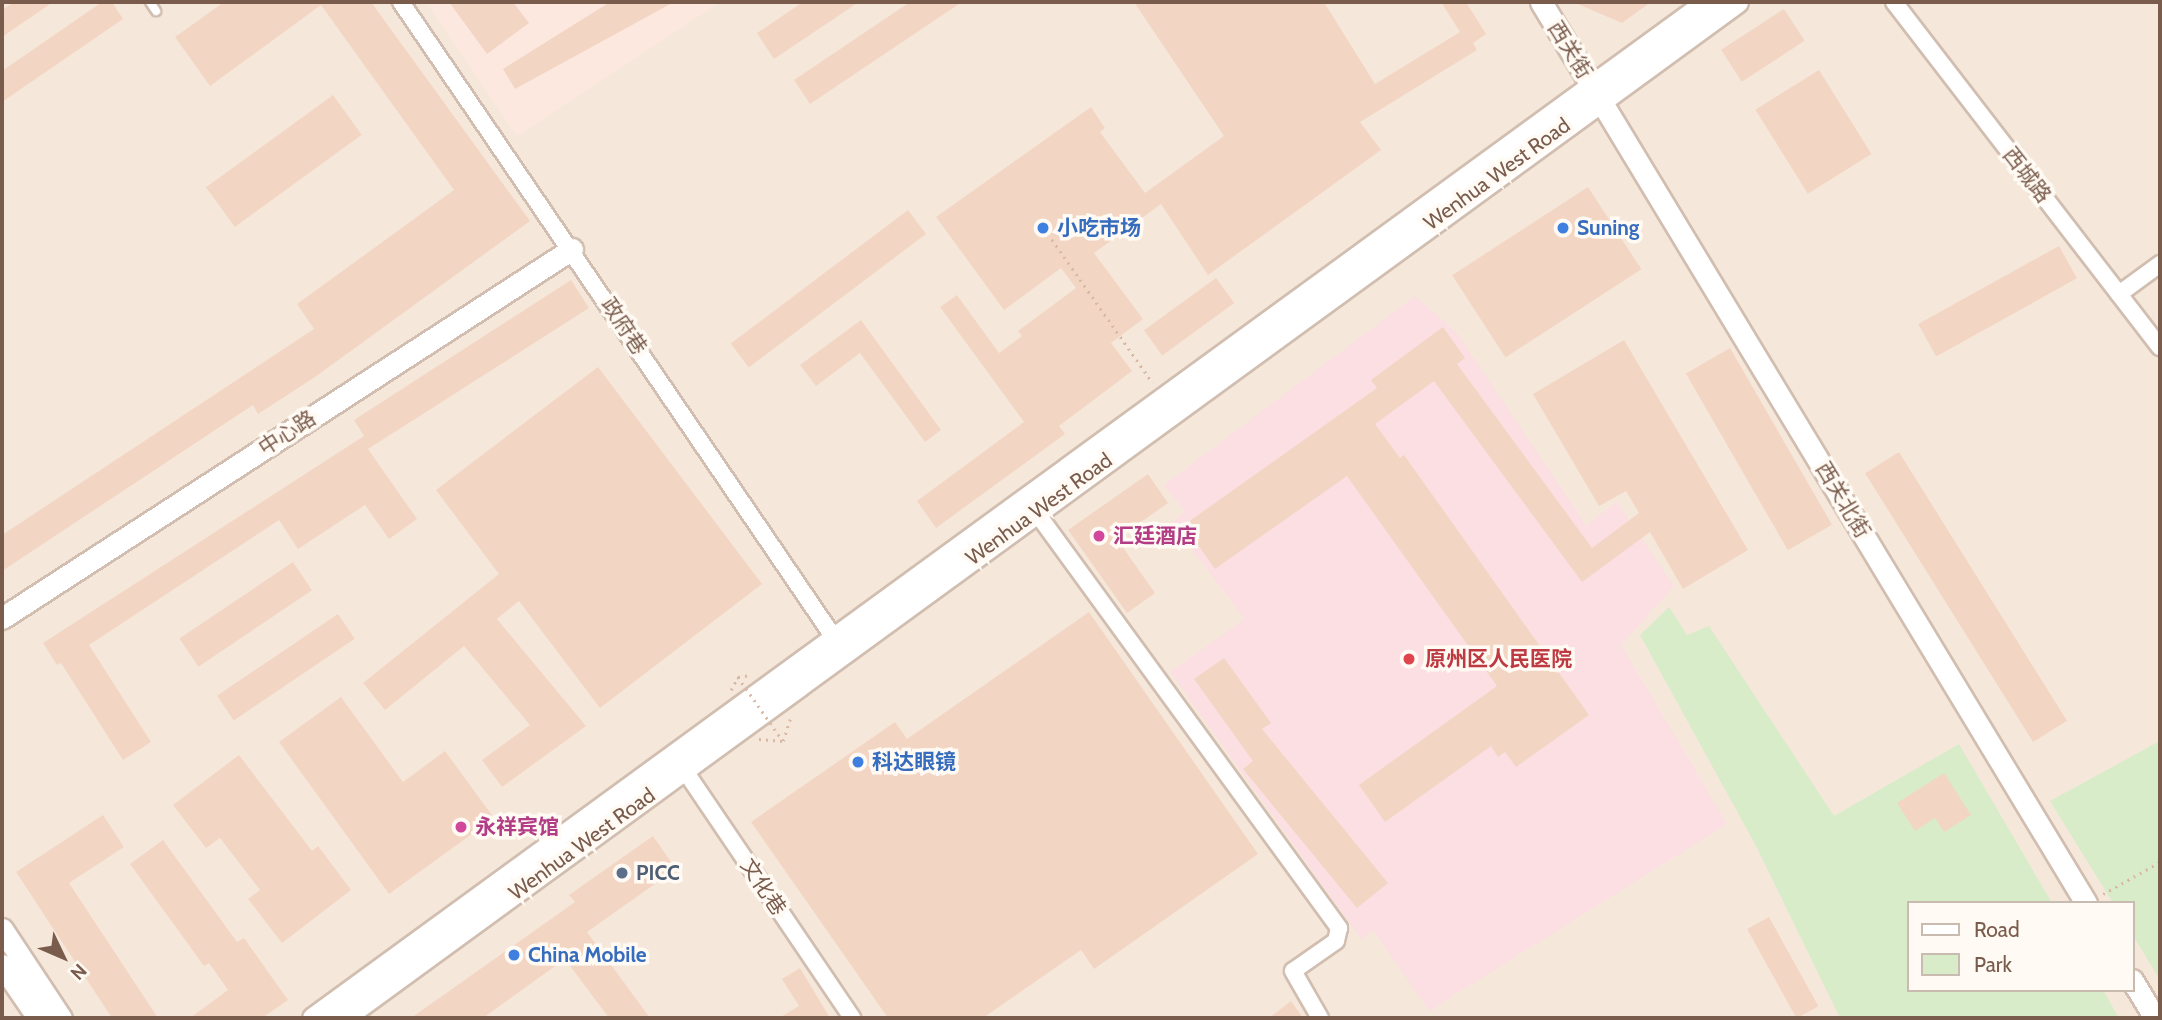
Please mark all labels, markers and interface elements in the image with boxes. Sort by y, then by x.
street label: 西关街 [1543,17,1597,83]
street label: Wenhua West Road [1419,113,1575,235]
street label: 西城路 [1998,142,2056,208]
place label: 小吃市场 [1057,215,1141,241]
place label: Suning [1577,215,1639,241]
marker: 小吃市场 [1035,220,1051,236]
marker: Suning [1555,220,1571,236]
street label: 政府巷 [596,293,652,359]
street label: 中心路 [254,405,320,461]
street label: Wenhua West Road [961,448,1117,570]
street label: 西关北街 [1811,458,1875,542]
place label: 汇廷酒店 [1113,523,1197,549]
marker: 汇廷酒店 [1091,528,1107,544]
place label: 原州区人民医院 [1425,646,1572,672]
marker: 原州区人民医院 [1399,649,1419,669]
place label: 科达眼镜 [872,749,956,775]
marker: 科达眼镜 [850,754,866,770]
street label: Wenhua West Road [504,783,660,905]
place label: 永祥宾馆 [475,814,559,840]
marker: 永祥宾馆 [453,819,469,835]
street label: 文化巷 [735,854,791,920]
place label: PICC [636,860,680,886]
marker: PICC [614,865,630,881]
legend [1906,901,2134,992]
text: Road [1974,917,2020,942]
north arrow [28,922,98,992]
place label: China Mobile [528,942,647,968]
marker: China Mobile [506,947,522,963]
text: Park [1974,952,2012,977]
text: N [66,959,91,985]

